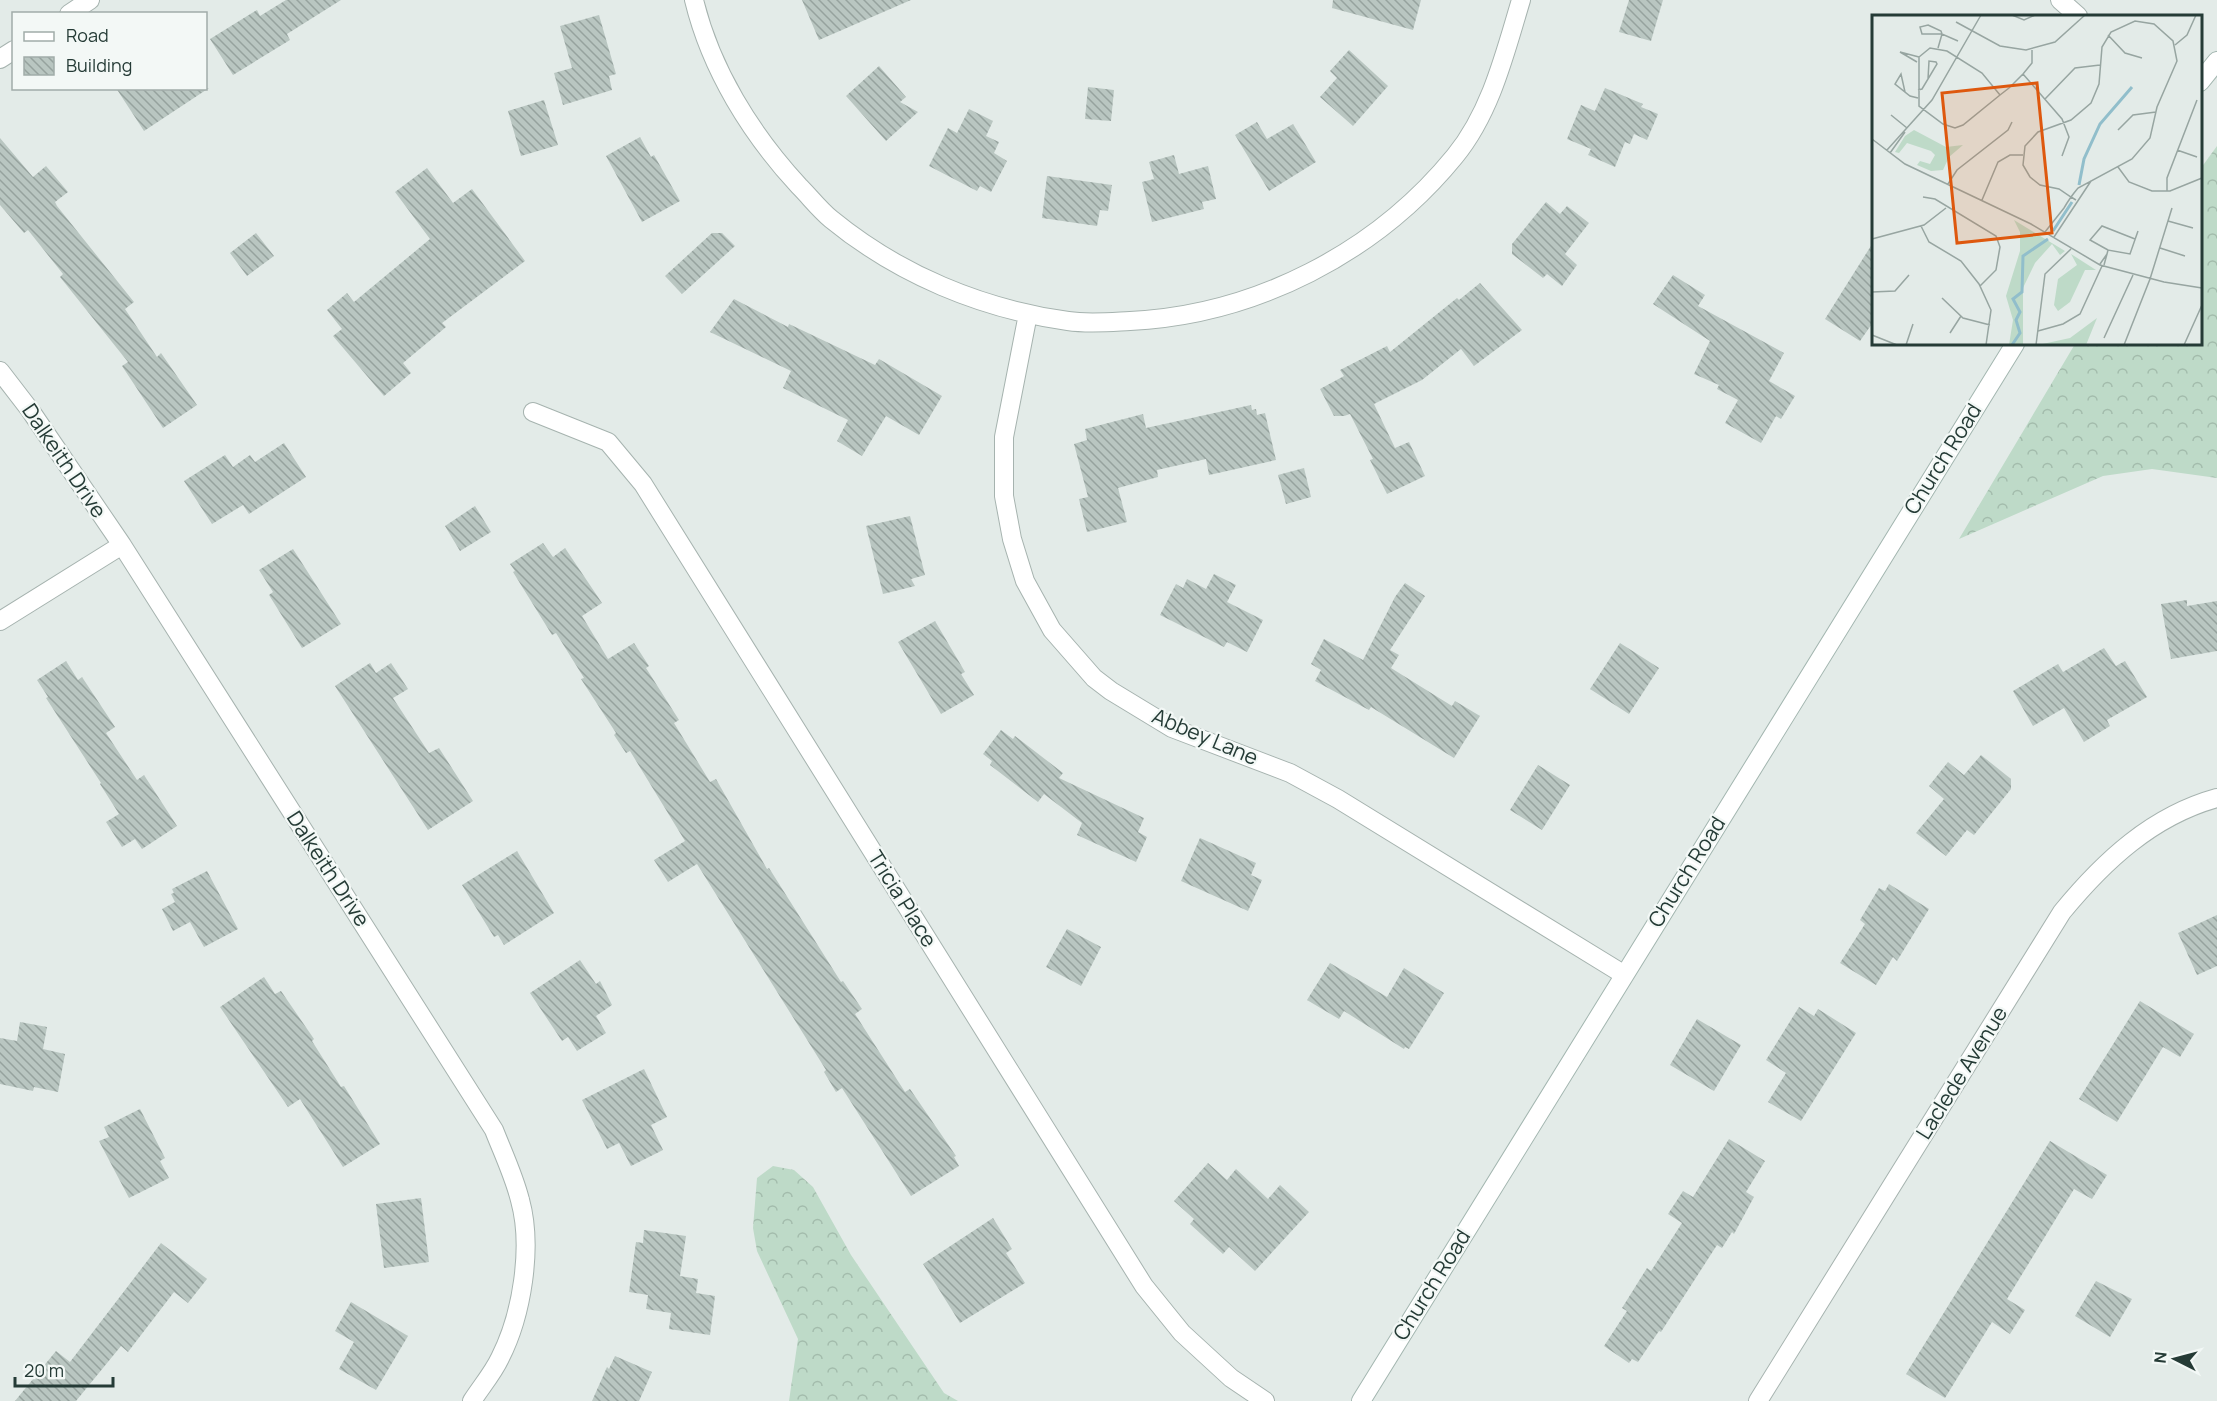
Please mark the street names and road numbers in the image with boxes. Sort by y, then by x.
street label: Dalkeith Drive [16,398,113,523]
street label: Church Road [1897,398,1987,519]
street label: Abbey Lane [1148,701,1263,771]
street label: Dalkeith Drive [281,805,377,932]
street label: Church Road [1641,811,1731,932]
street label: Tricia Place [862,845,944,952]
street label: Laclede Avenue [1909,1001,2013,1144]
street label: Church Road [1386,1224,1476,1345]

